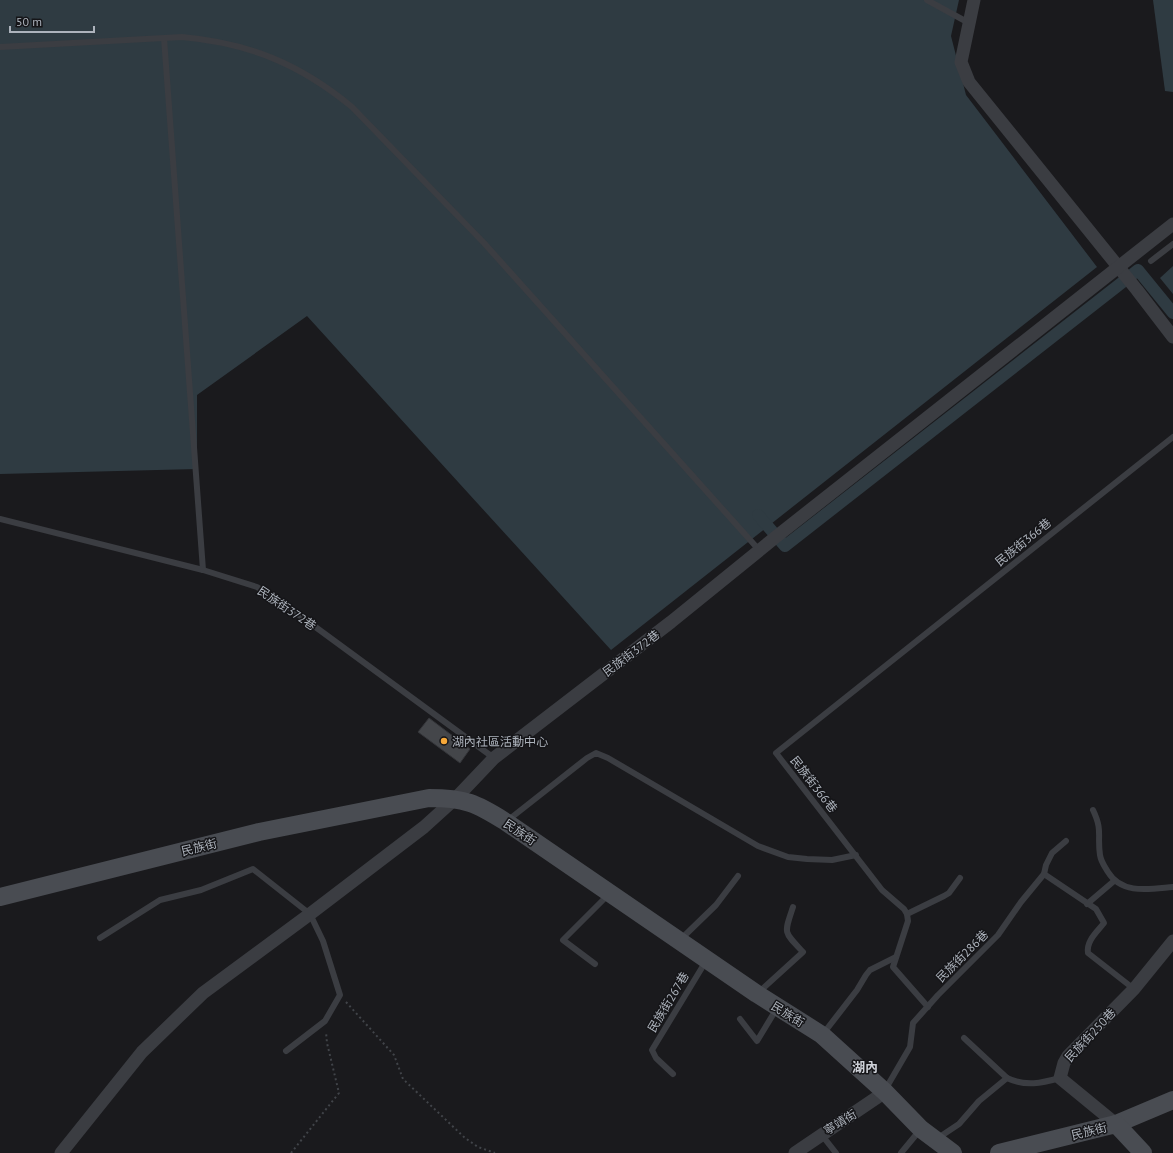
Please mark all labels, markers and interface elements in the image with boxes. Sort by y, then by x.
scale bar [10,8,94,34]
text: 50 m [16,14,42,29]
street label: 民族街366巷 [992,515,1054,569]
street label: 民族街372巷 [255,583,319,633]
street label: 民族街372巷 [599,627,663,679]
place label: 湖內社區活動中心 [452,734,548,749]
marker: 湖內社區活動中心 [439,736,449,746]
street label: 民族街366巷 [787,753,841,815]
street label: 民族街 [501,816,539,848]
street label: 民族街 [180,835,218,859]
street label: 民族街286巷 [933,927,991,985]
street label: 民族街267巷 [644,969,692,1035]
street label: 民族街 [769,998,807,1030]
street label: 民族街250巷 [1061,1005,1119,1065]
district label: 湖內 [852,1059,878,1076]
street label: 寧靖街 [821,1106,859,1138]
street label: 民族街 [1070,1119,1108,1143]

